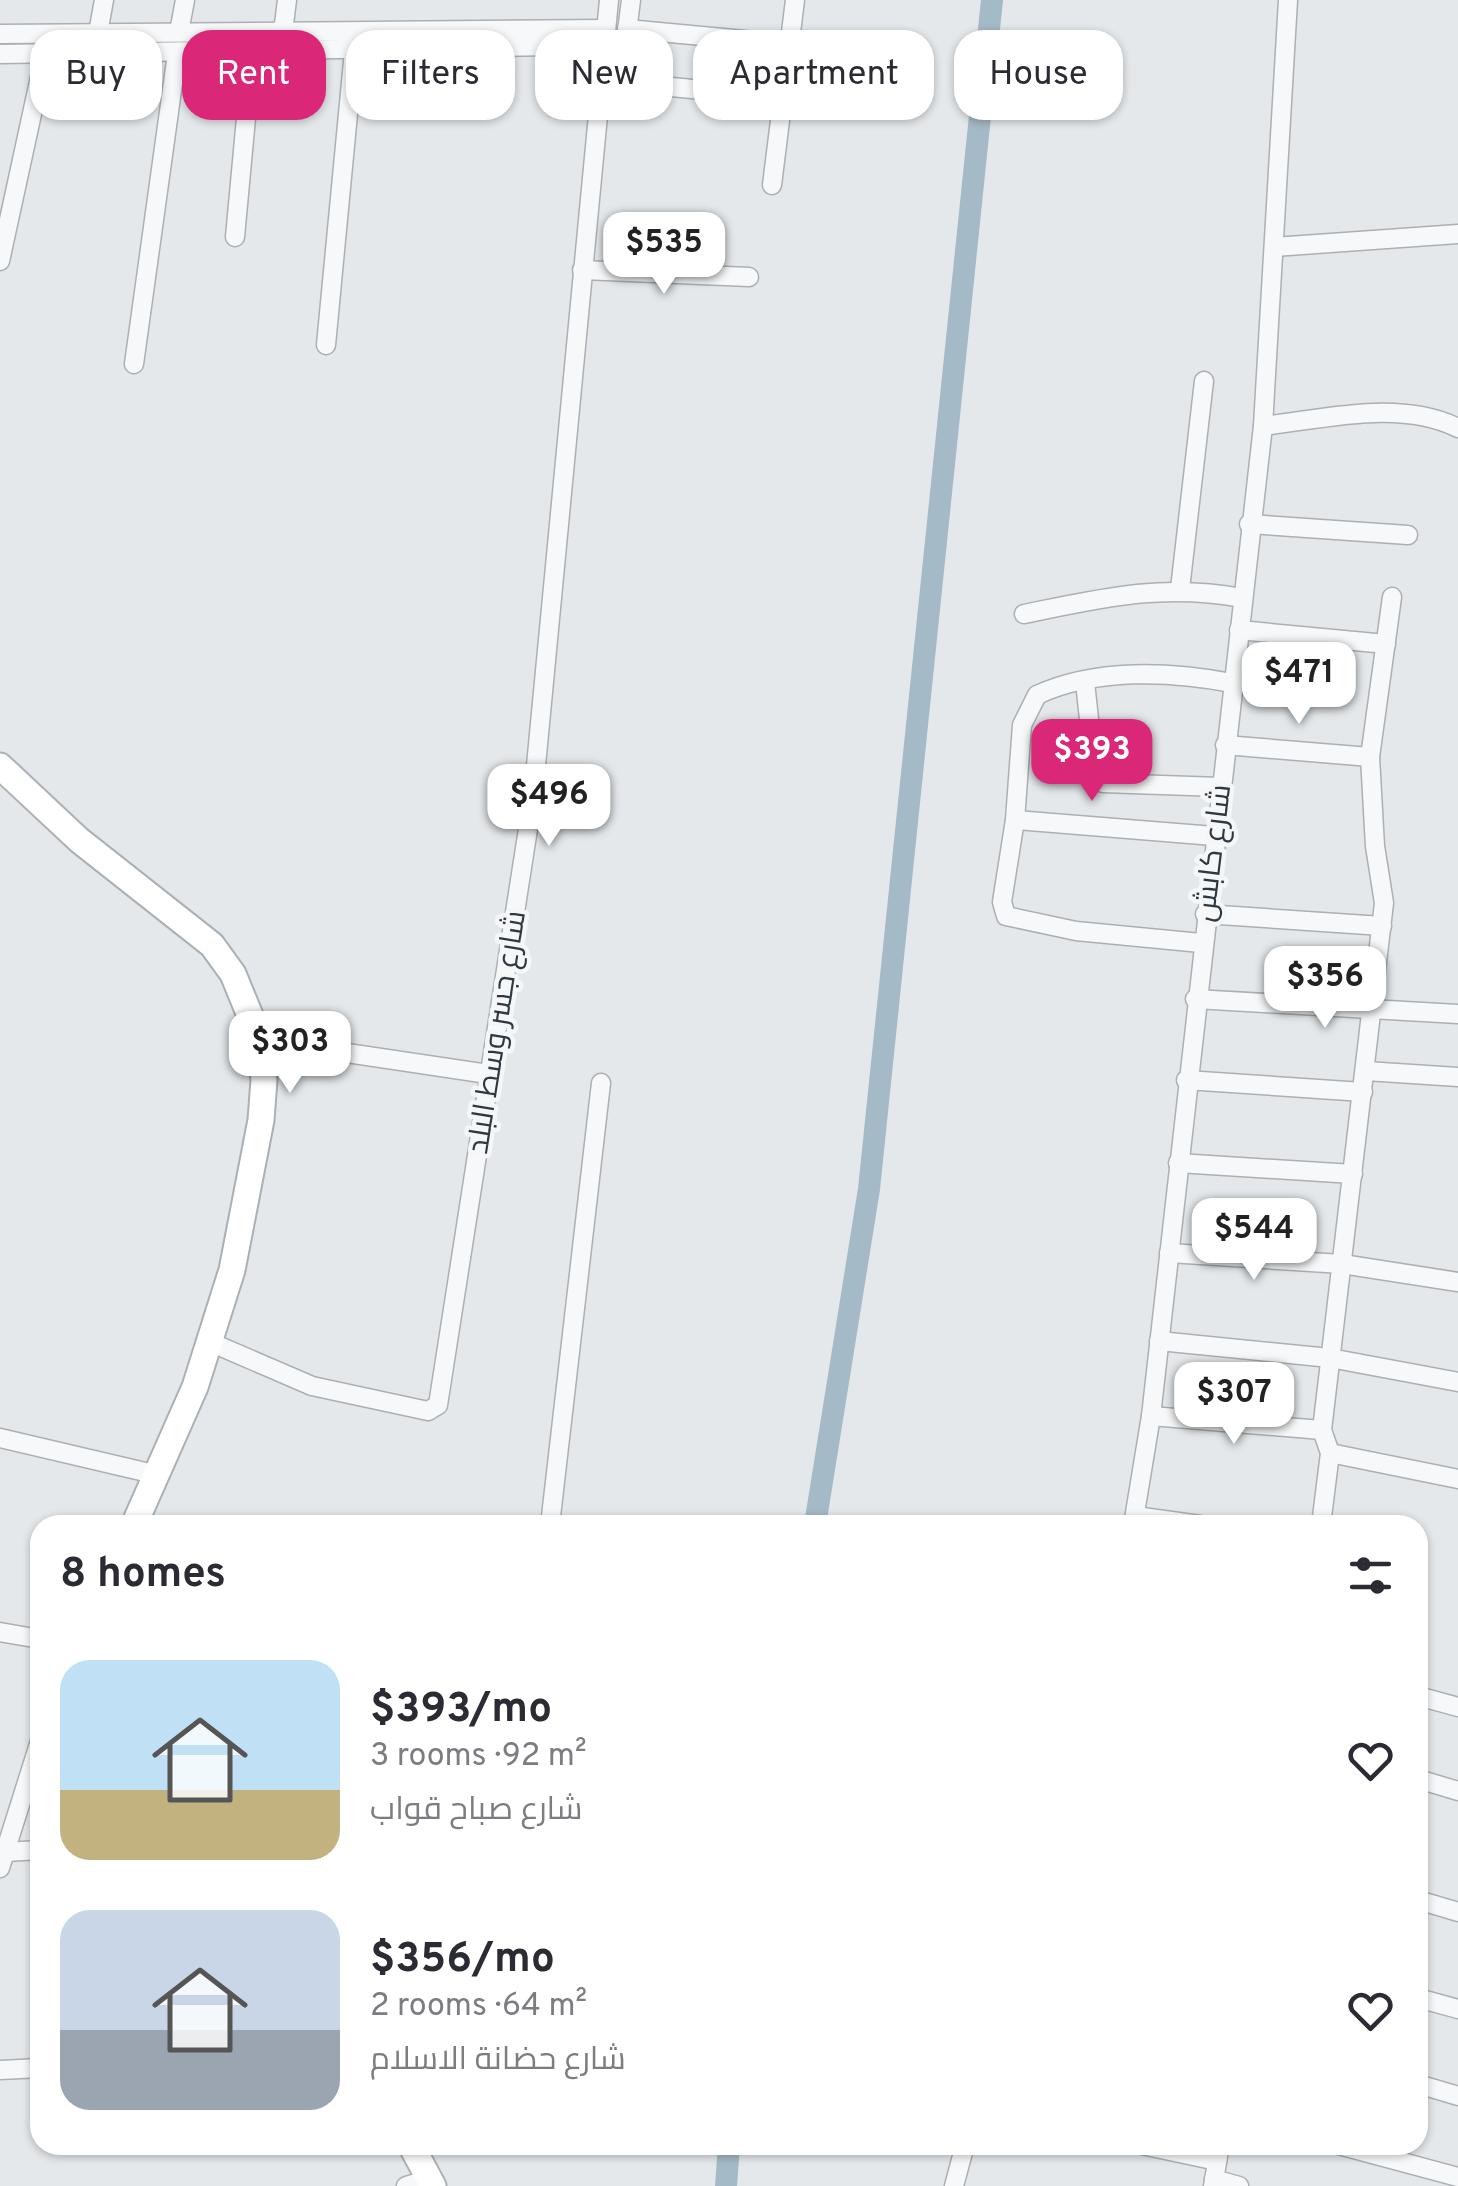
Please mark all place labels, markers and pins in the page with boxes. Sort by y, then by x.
pin: $535 [605,212,723,297]
pin: $471 [1240,642,1358,727]
pin: $393 [1033,719,1151,804]
pin: $496 [490,764,608,849]
pin: $356 [1266,946,1384,1031]
pin: $303 [231,1011,349,1096]
pin: $544 [1195,1198,1313,1283]
pin: $307 [1175,1362,1293,1447]

